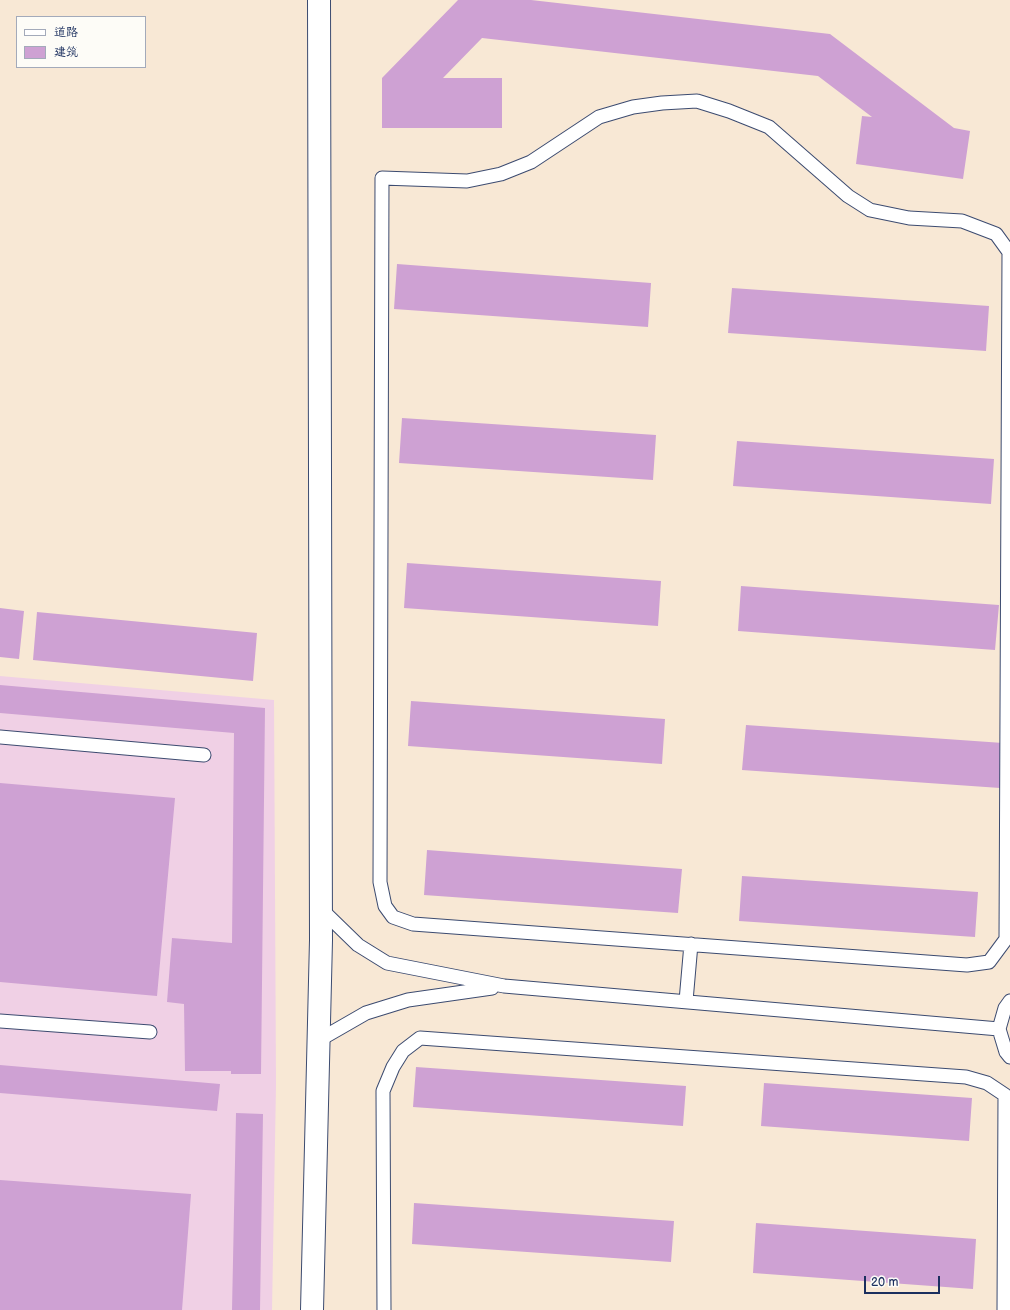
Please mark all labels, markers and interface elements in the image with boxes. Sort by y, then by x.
legend [16,16,146,68]
text: 道路 [54,25,78,40]
text: 建筑 [54,45,78,60]
scale bar [866,1268,942,1294]
text: 20 m [871,1275,898,1290]

